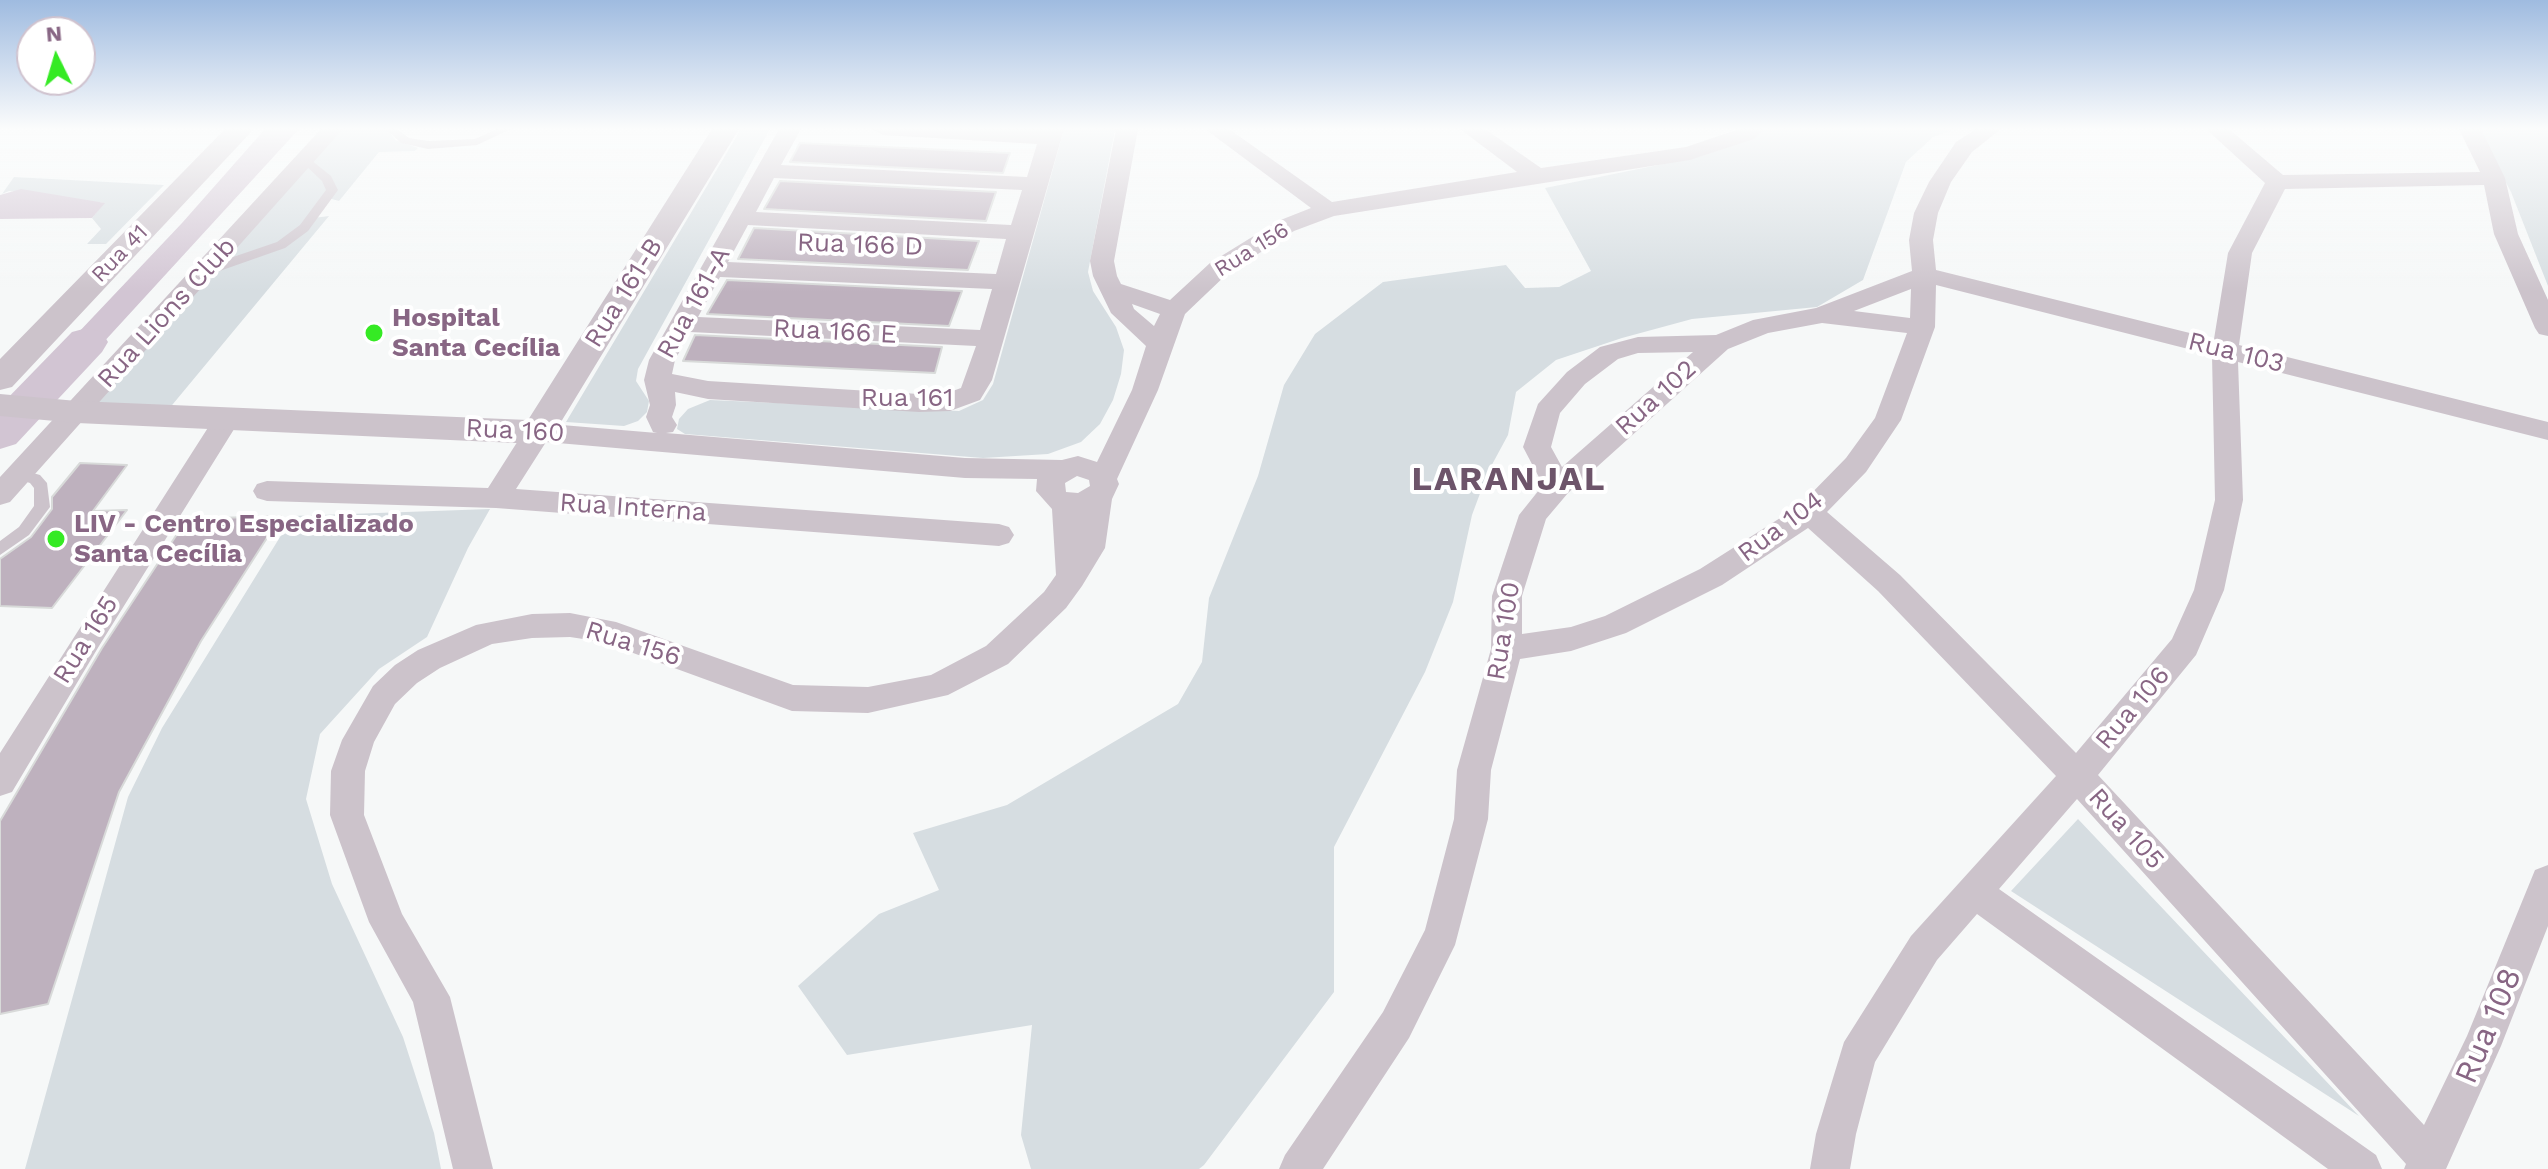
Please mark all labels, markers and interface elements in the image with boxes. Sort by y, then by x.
north arrow [16,16,96,96]
text: N [45,20,63,47]
street label: Rua 156 [1210,217,1294,283]
street label: Rua 41 [86,220,154,288]
street label: Rua 166 D [796,227,924,263]
street label: Rua Lions Club [91,231,243,395]
street label: Rua 161-B [578,233,670,353]
street label: Rua 161-A [651,242,737,364]
place label: Hospital Santa Cecília [392,302,560,364]
street label: Rua 166 E [772,313,898,351]
marker: Hospital Santa Cecília [363,322,385,344]
street label: Rua 103 [2185,326,2287,380]
street label: Rua 102 [1609,354,1703,442]
street label: Rua 161 [861,382,953,414]
street label: Rua 160 [465,413,565,449]
district label: LARANJAL [1412,460,1606,500]
street label: Rua 104 [1732,485,1830,569]
street label: Rua Interna [558,487,708,529]
place label: LIV - Centro Especializado Santa Cecília [74,508,414,570]
marker: LIV - Centro Especializado Santa Cecília [45,528,67,550]
street label: Rua 100 [1481,580,1527,682]
street label: Rua 165 [47,590,125,690]
street label: Rua 156 [582,615,684,673]
street label: Rua 106 [2089,660,2177,756]
street label: Rua 105 [2082,782,2170,876]
street label: Rua 108 [2448,962,2530,1090]

